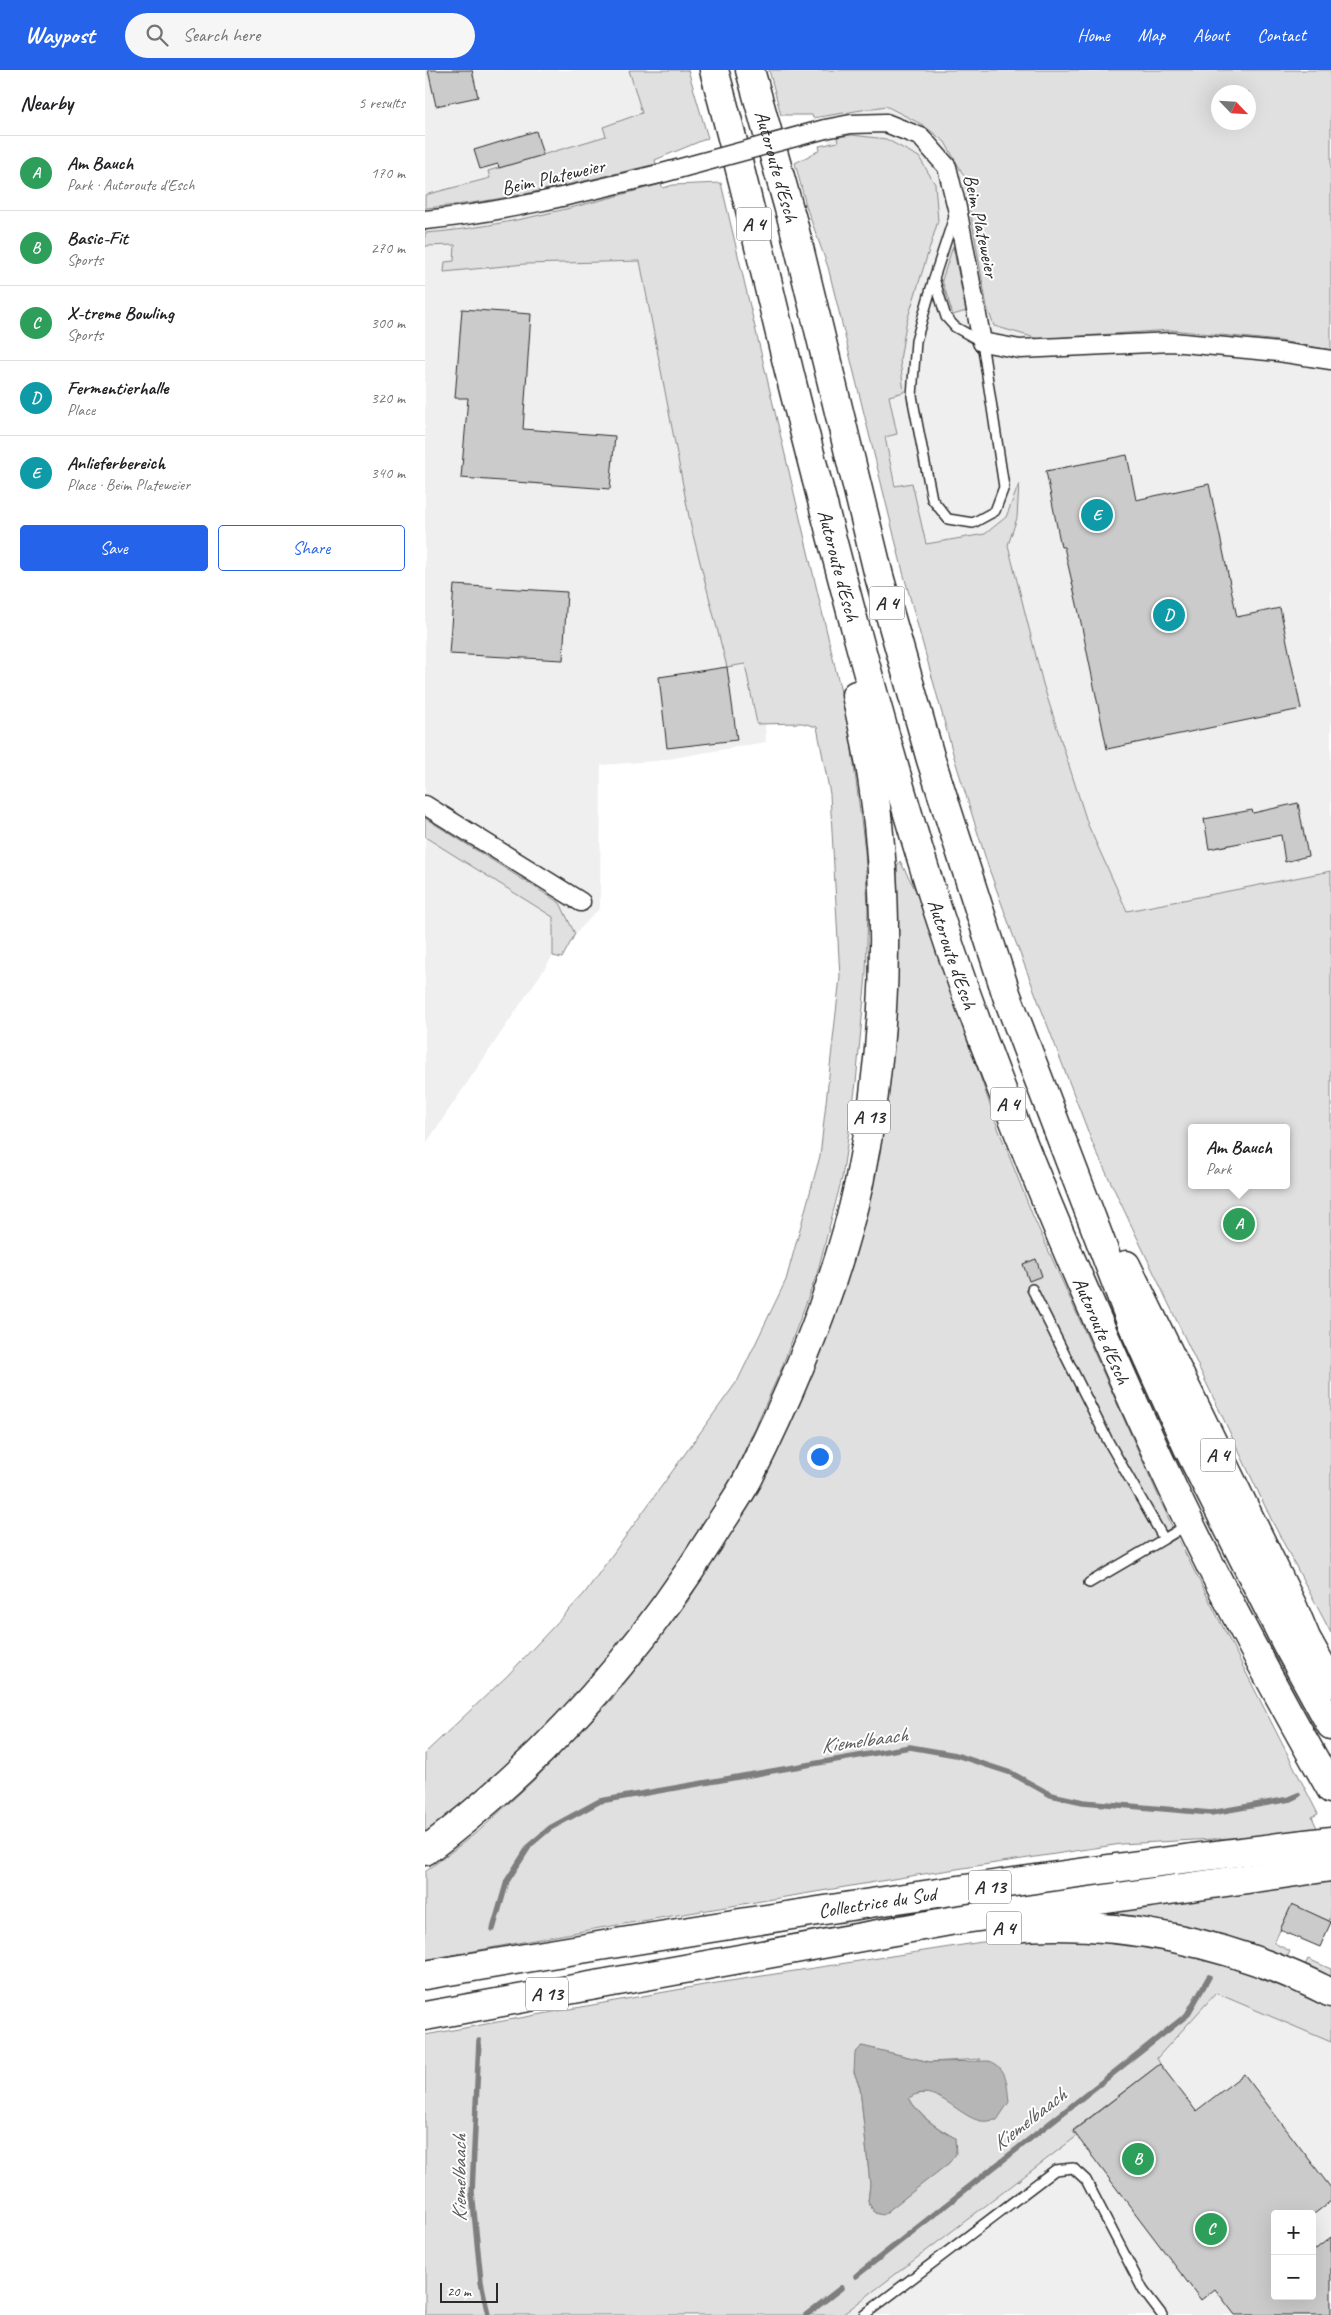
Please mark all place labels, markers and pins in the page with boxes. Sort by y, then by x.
pin: E [1081,496,1113,534]
pin: D [1153,596,1185,634]
pin: A [1223,1205,1255,1243]
pin: B [1122,2140,1154,2178]
pin: C [1195,2210,1227,2248]

